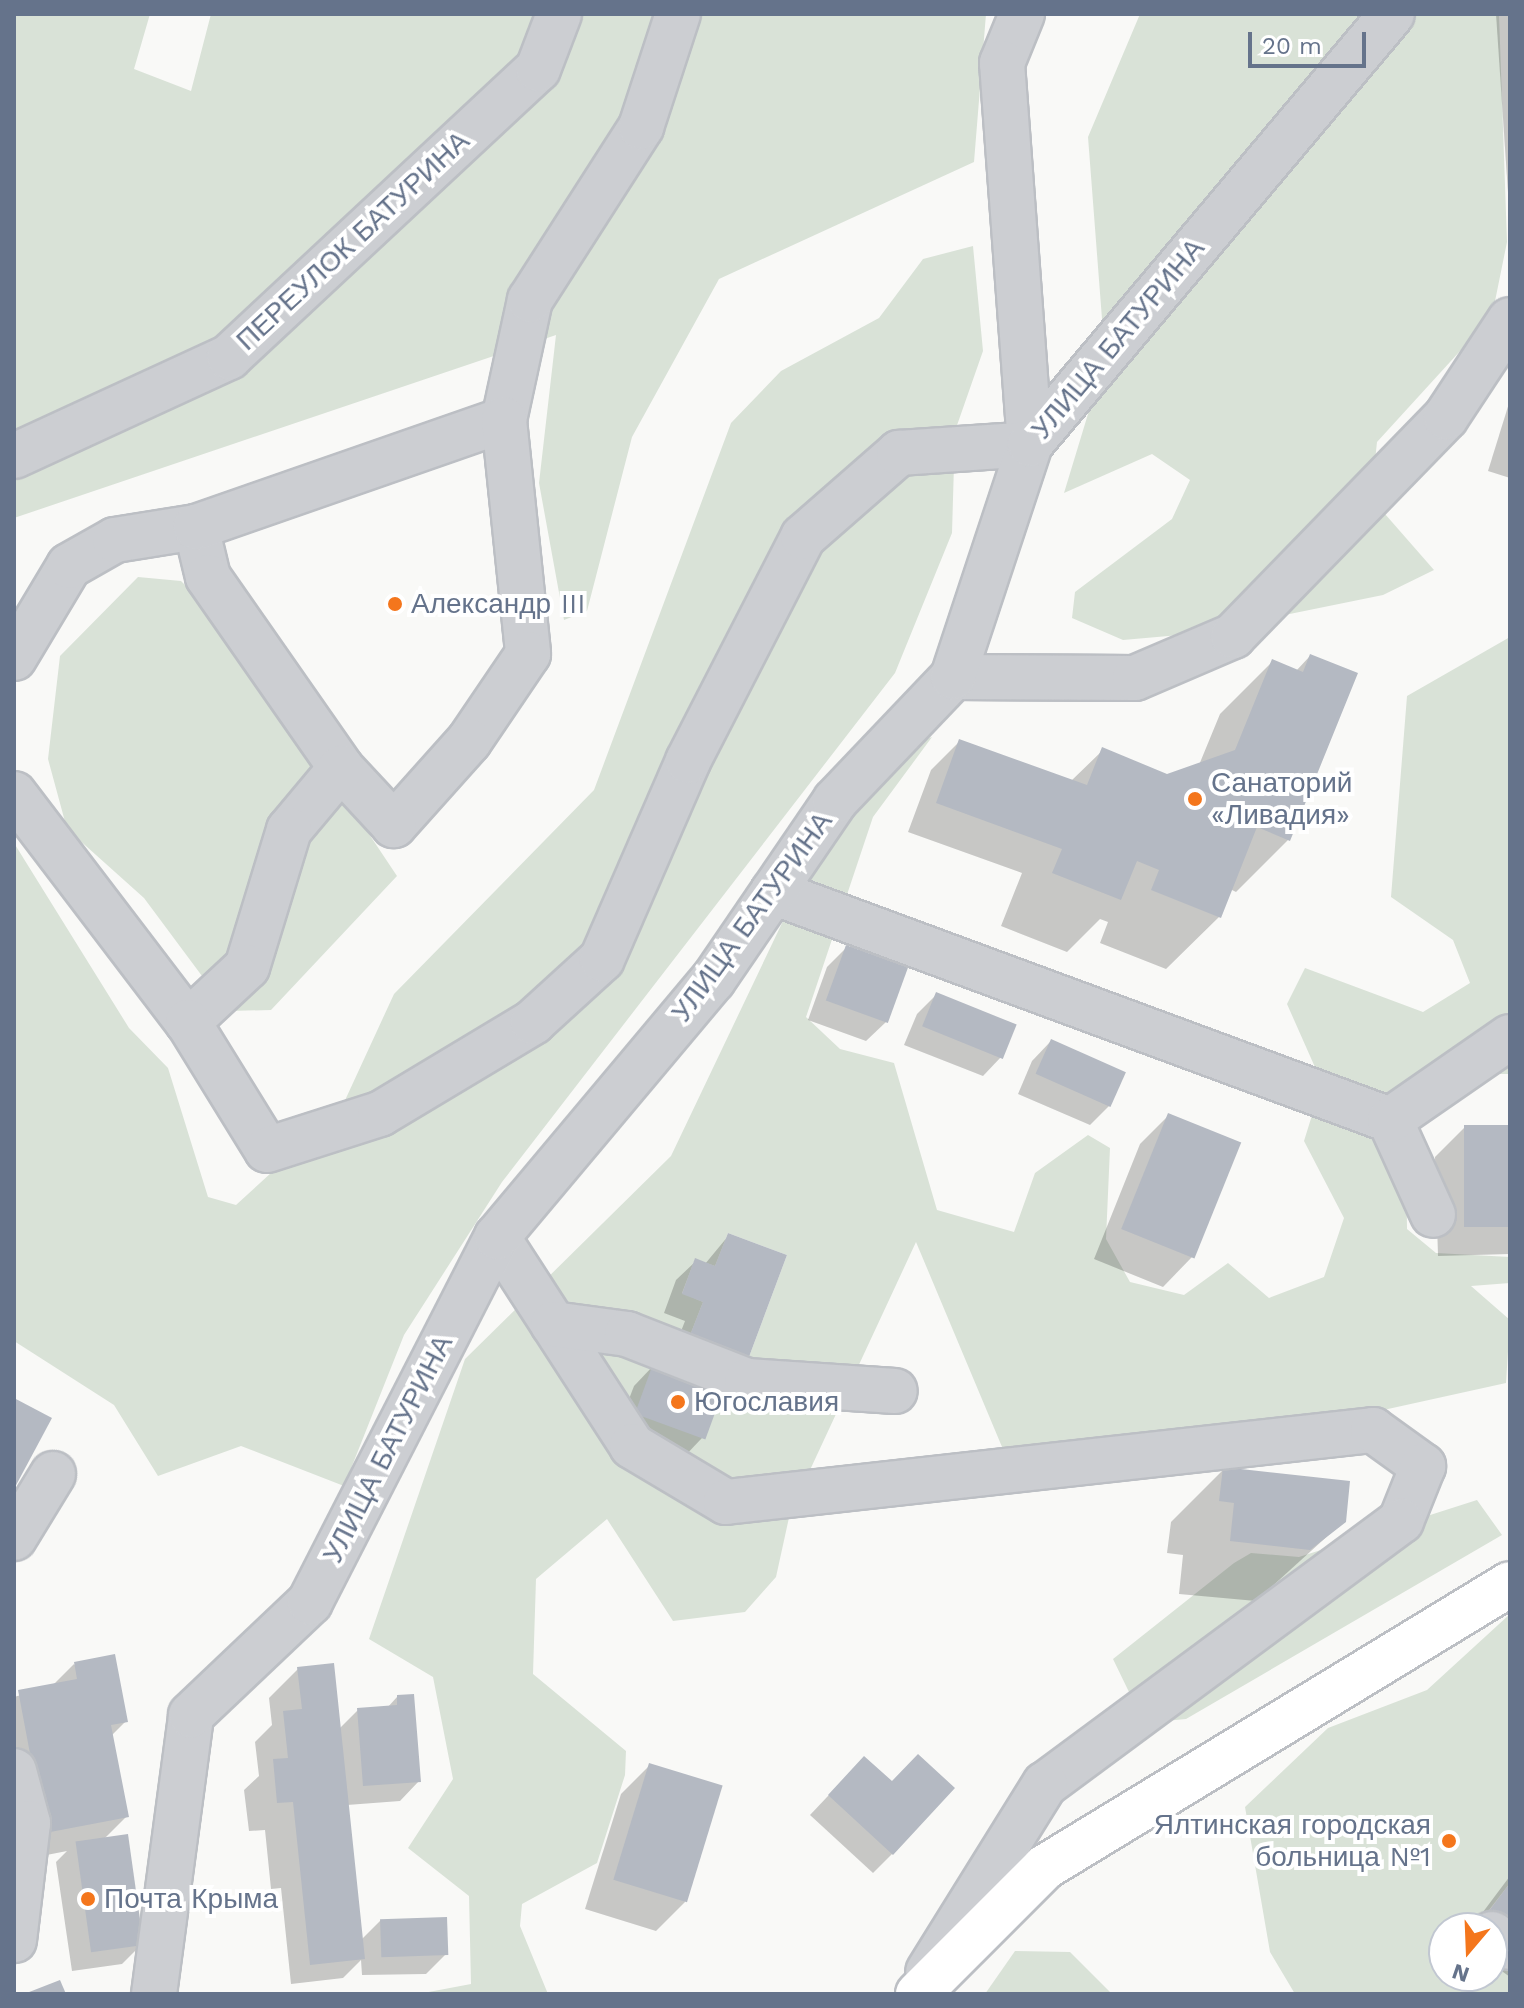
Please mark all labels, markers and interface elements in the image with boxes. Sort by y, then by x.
scale bar [1252,16,1370,66]
text: 20 m [1262,32,1322,60]
street label: ПЕРЕУЛОК БАТУРИНА [230,124,476,358]
street label: УЛИЦА БАТУРИНА [1024,232,1212,446]
place label: Александр III [411,587,586,621]
marker: Александр III [386,595,404,613]
place label: Санаторий «Ливадия» [1211,766,1352,832]
marker: Санаторий «Ливадия» [1186,790,1204,808]
street label: УЛИЦА БАТУРИНА [665,806,839,1028]
street label: УЛИЦА БАТУРИНА [316,1329,460,1569]
place label: Югославия [694,1385,839,1419]
marker: Югославия [669,1393,687,1411]
place label: Ялтинская городская больница №1 [1154,1808,1431,1874]
marker: Ялтинская городская больница №1 [1438,1830,1460,1852]
place label: Почта Крыма [104,1882,278,1916]
marker: Почта Крыма [79,1890,97,1908]
north arrow [1428,1912,1508,1992]
text: N [1449,1959,1472,1988]

